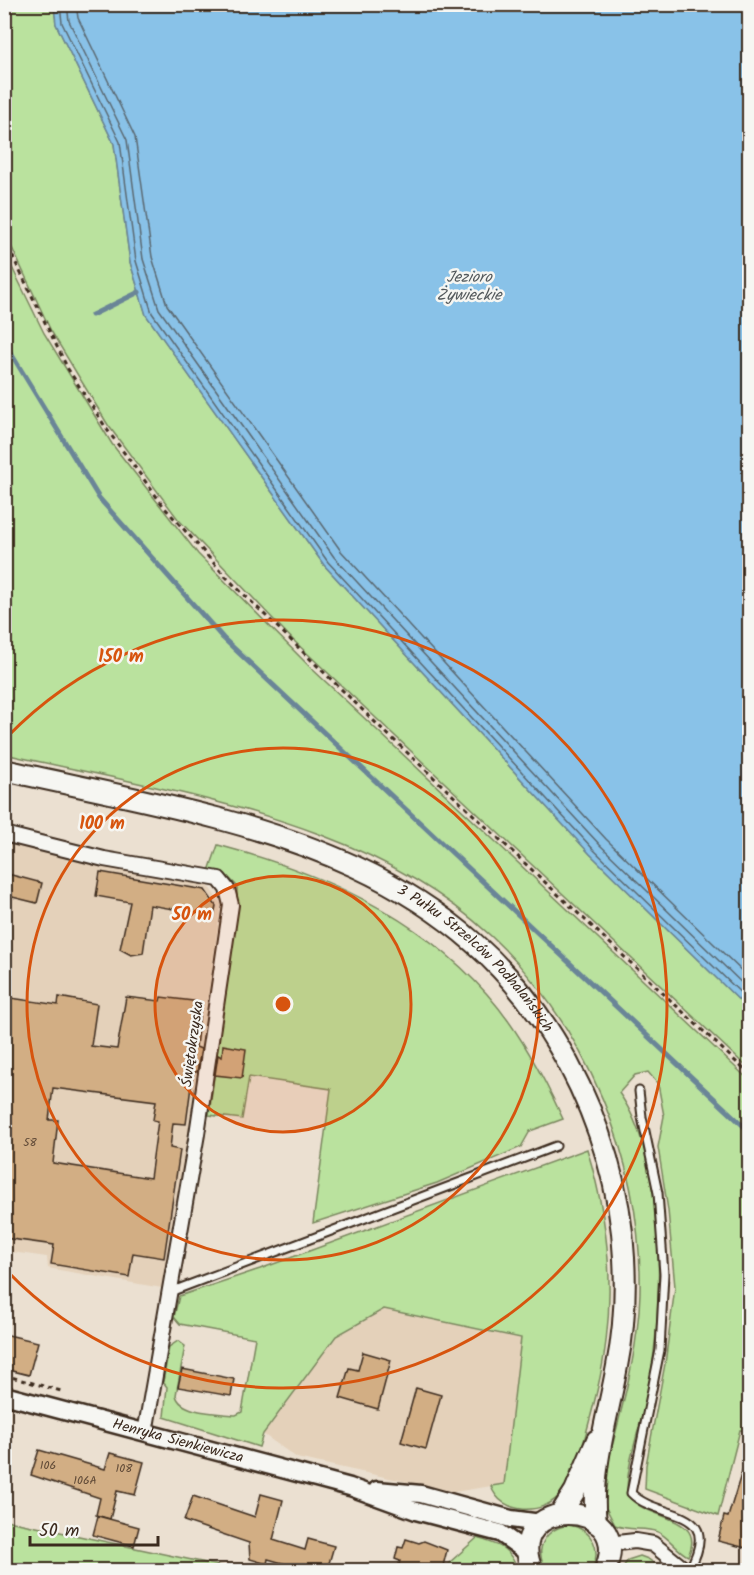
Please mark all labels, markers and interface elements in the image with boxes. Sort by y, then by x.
water label: Jezioro Żywieckie [437,265,503,308]
text: 150 m [98,643,144,672]
text: 100 m [79,810,125,839]
street label: 3 Pułku Strzelców Podhalańskich [392,879,559,1037]
text: 50 m [171,901,212,930]
centre of rings [273,994,293,1014]
street label: Świętokrzyska [175,999,211,1089]
house number: 58 [23,1133,38,1152]
street label: Henryka Sienkiewicza [110,1412,246,1470]
house number: 106 [40,1456,56,1475]
house number: 108 [116,1459,133,1478]
house number: 106A [73,1471,97,1490]
scale bar [30,1509,158,1547]
text: 50 m [39,1517,79,1546]

